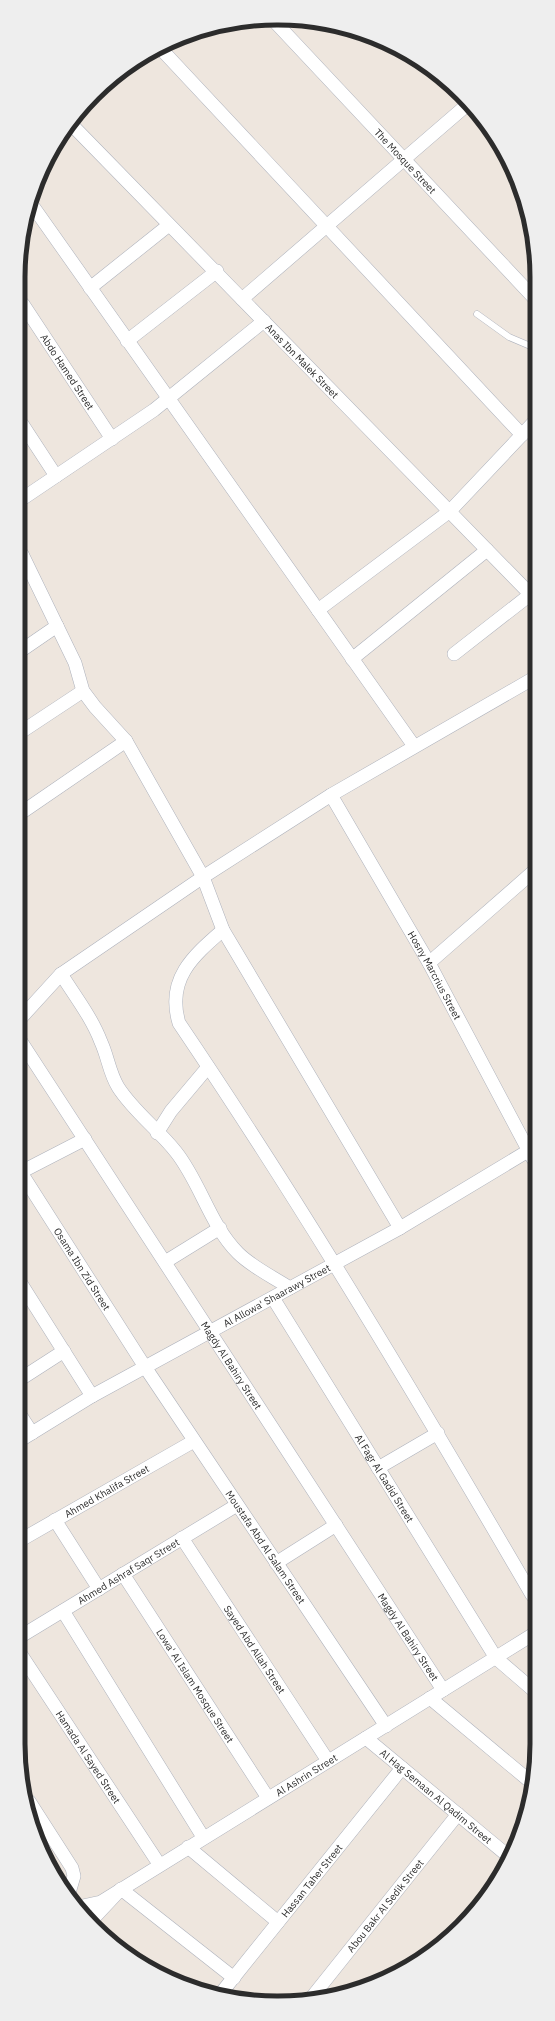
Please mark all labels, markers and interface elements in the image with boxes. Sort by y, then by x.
street label: The Mosque Street [371,126,439,197]
street label: Anas Ibn Malek Street [263,321,342,402]
street label: Abdo Hamed Street [37,331,97,413]
street label: Hosny Marcrius Street [405,929,464,1022]
street label: Osama Ibn Zid Street [51,1225,113,1313]
street label: Al Allowa' Shaarawy Street [221,1261,333,1330]
street label: Magdy Al Bahiry Street [198,1319,265,1412]
street label: Al Fagr Al Gadid Street [352,1432,417,1525]
street label: Ahmed Khalifa Street [62,1462,152,1521]
street label: Moustafa Abd Al Salam Street [223,1488,308,1607]
street label: Ahmed Ashraf Saqr Street [75,1535,182,1607]
street label: Magdy Al Bahiry Street [375,1591,441,1684]
street label: Sayed Abd Allah Street [221,1603,288,1697]
street label: Lowa' Al Islam Mosque Street [153,1627,237,1746]
street label: Hamada Al Sayed Street [53,1708,124,1807]
street label: Al Hag Semaan Al Qadim Street [377,1746,495,1847]
street label: Al Ashrin Street [273,1751,340,1799]
street label: Hassan Taher Street [279,1841,346,1920]
street label: Abou Bakr Al Sedik Street [344,1856,427,1955]

